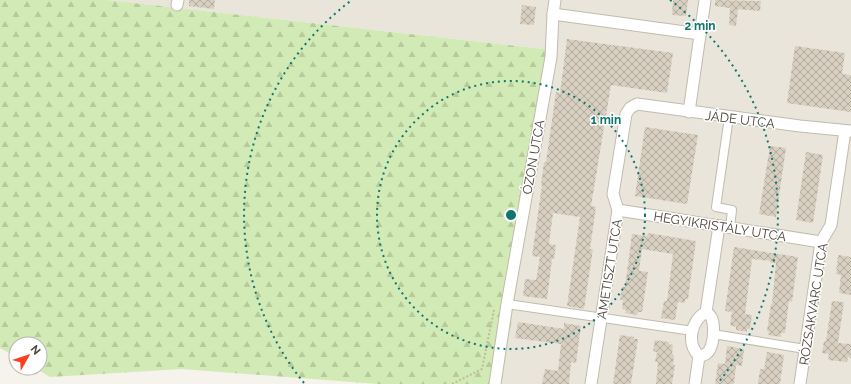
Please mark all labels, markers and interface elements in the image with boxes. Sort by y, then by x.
text: 2 min [684,19,716,33]
street label: JÁDE UTCA [704,108,776,131]
text: 1 min [591,113,621,127]
street label: ÓZON UTCA [520,118,547,196]
centre of rings [504,208,518,222]
street label: HEGYIKRISTÁLY UTCA [653,209,788,244]
street label: AMETISZT UTCA [594,218,625,320]
street label: RÓZSAKVARC UTCA [796,242,831,366]
north arrow [8,336,48,376]
text: N [28,343,43,357]

